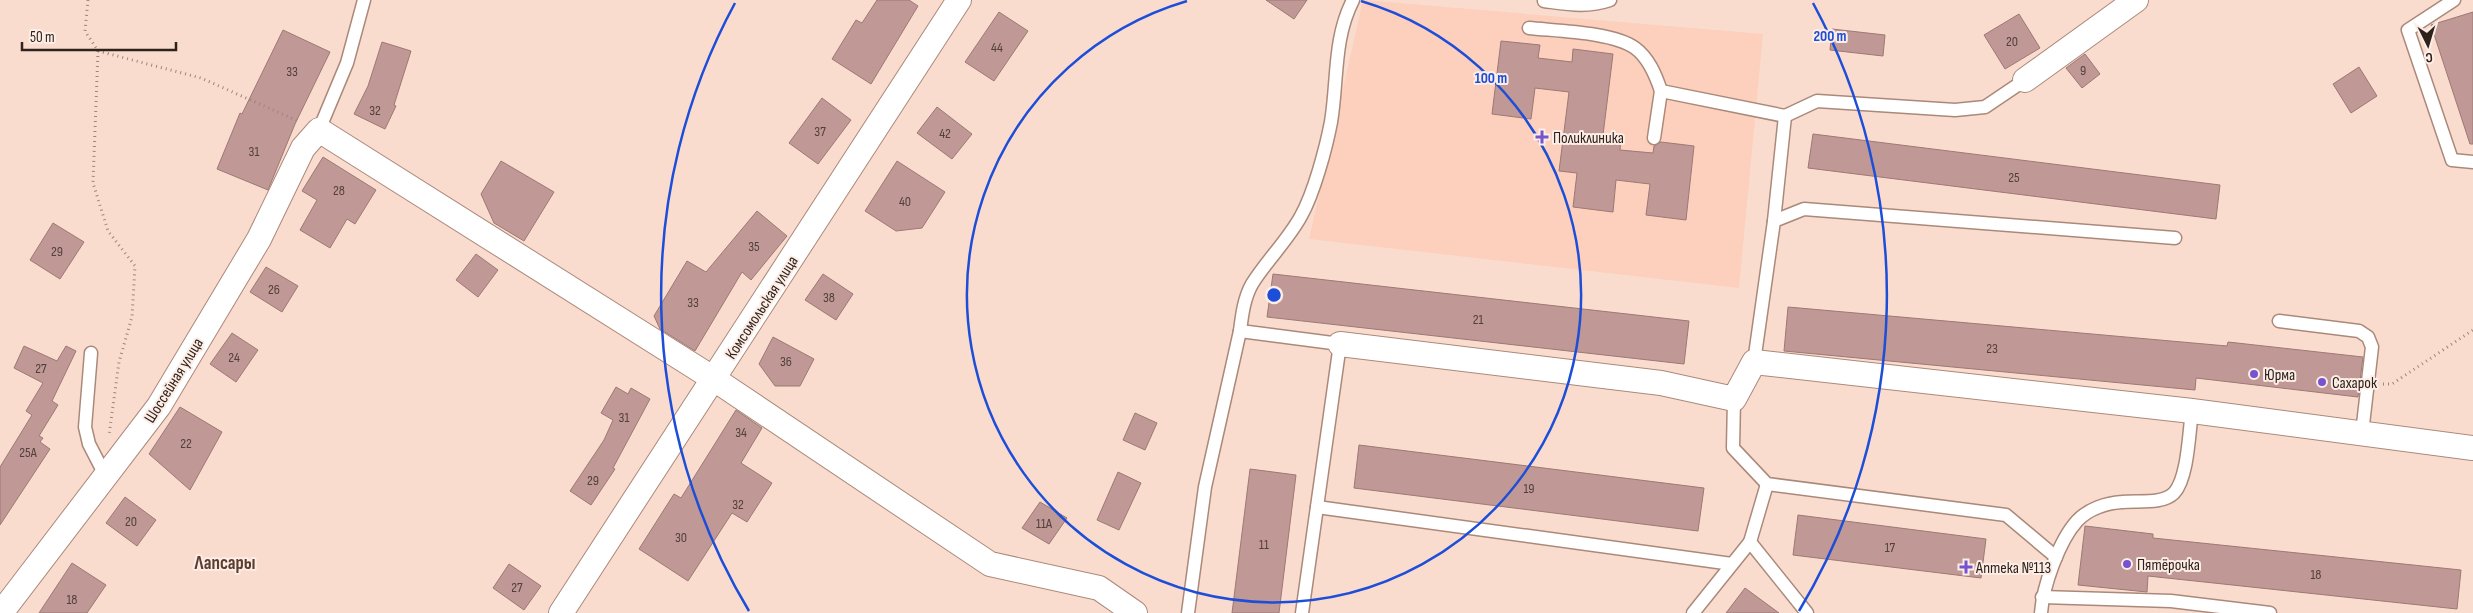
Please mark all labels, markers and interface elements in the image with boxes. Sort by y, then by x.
scale bar [22,20,176,52]
north arrow [2403,20,2453,70]
text: 200 m [1813,27,1847,46]
text: 50 m [30,28,55,47]
house number: 20 [2006,33,2018,50]
house number: 44 [991,39,1003,56]
text: С [2425,49,2433,66]
house number: 9 [2080,62,2086,79]
house number: 33 [286,63,298,80]
text: 100 m [1475,69,1507,88]
house number: 32 [369,102,381,119]
house number: 37 [814,123,826,140]
house number: 42 [939,125,951,142]
place label: Поликлиника [1553,129,1624,148]
marker: Поликлиника [1535,130,1549,144]
house number: 31 [249,143,259,160]
house number: 25 [2008,169,2020,186]
house number: 28 [333,182,345,199]
house number: 40 [899,193,911,210]
house number: 35 [748,238,760,255]
house number: 29 [51,243,63,260]
street label: Комсомольская улица [722,253,803,363]
house number: 26 [268,281,280,298]
centre of rings [1265,286,1283,304]
house number: 38 [823,289,835,306]
house number: 33 [687,294,699,311]
house number: 21 [1473,311,1483,328]
street label: Шоссейная улица [141,335,208,427]
house number: 23 [1986,340,1998,357]
house number: 24 [228,349,240,366]
house number: 36 [780,353,792,370]
house number: 27 [35,360,47,377]
place label: Юрма [2264,366,2295,385]
marker: Юрма [2248,368,2260,380]
place label: Сахарок [2332,374,2378,393]
marker: Сахарок [2316,376,2328,388]
house number: 31 [619,409,629,426]
house number: 34 [735,424,747,441]
house number: 22 [180,435,192,452]
house number: 25А [19,444,38,461]
house number: 29 [587,472,599,489]
house number: 19 [1523,480,1535,497]
house number: 32 [732,496,744,513]
house number: 20 [125,513,137,530]
house number: 11А [1036,515,1053,532]
house number: 30 [675,529,687,546]
house number: 11 [1259,536,1269,553]
house number: 17 [1885,539,1896,556]
district label: Лапсары [194,552,255,575]
place label: Пятёрочка [2137,556,2200,575]
marker: Пятёрочка [2121,558,2133,570]
place label: Аптека №113 [1975,559,2051,578]
marker: Аптека №113 [1960,561,1972,573]
house number: 18 [2310,566,2322,583]
house number: 27 [511,579,523,596]
house number: 18 [66,591,78,608]

